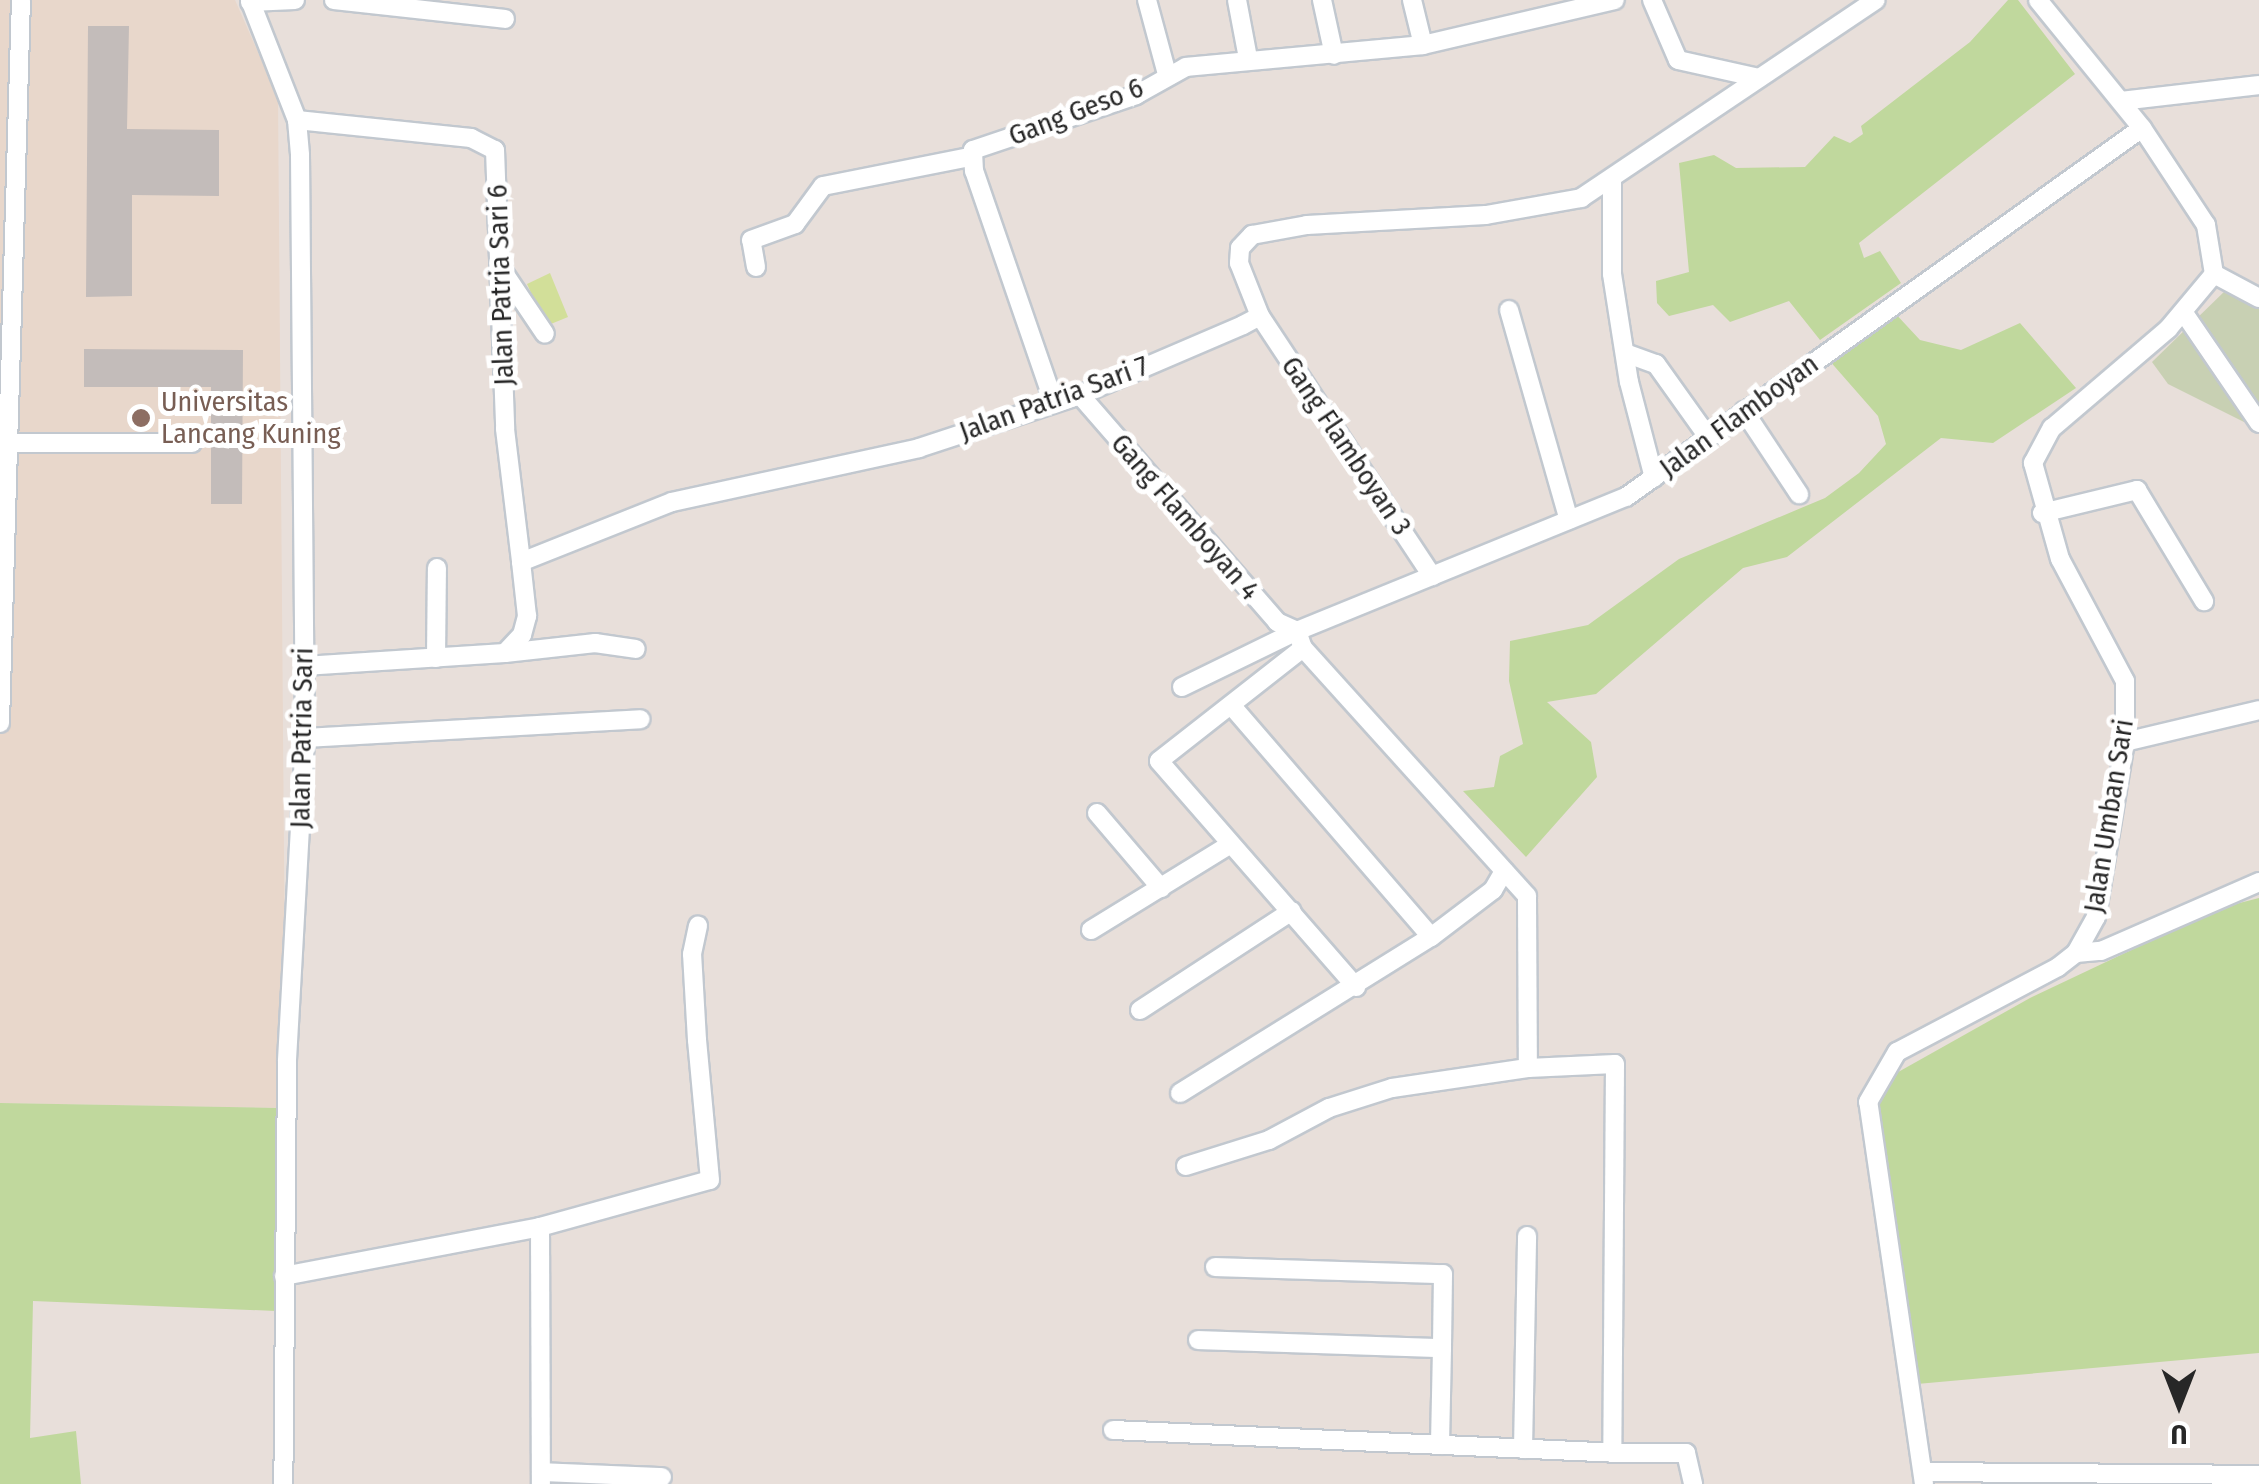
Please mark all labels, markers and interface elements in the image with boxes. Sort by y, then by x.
street label: Gang Geso 6 [1004,71,1148,153]
street label: Jalan Patria Sari 6 [481,184,521,386]
street label: Jalan Flamboyan [1653,347,1825,485]
street label: Jalan Patria Sari 7 [955,349,1153,449]
street label: Gang Flamboyan 3 [1274,350,1418,542]
place label: Universitas Lancang Kuning [161,385,341,451]
marker: Universitas Lancang Kuning [130,407,152,429]
street label: Gang Flamboyan 4 [1104,427,1266,607]
street label: Jalan Patria Sari [284,647,320,829]
street label: Jalan Umban Sari [2077,717,2141,915]
north arrow [2129,1354,2229,1454]
text: U [2171,1418,2187,1451]

